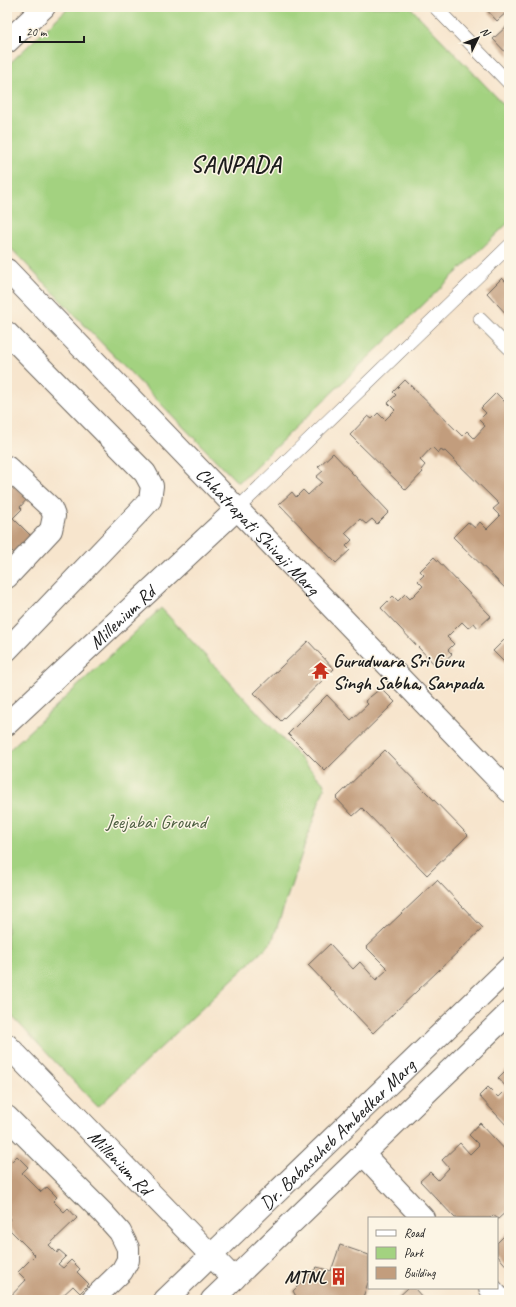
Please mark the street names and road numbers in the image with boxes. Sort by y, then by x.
street label: Chhatrapati Shivaji Marg [191,463,325,601]
street label: Millenium Rd [84,578,163,654]
street label: Dr. Babasaheb Ambedkar Marg [255,1053,422,1215]
street label: Millenium Rd [83,1125,159,1203]

